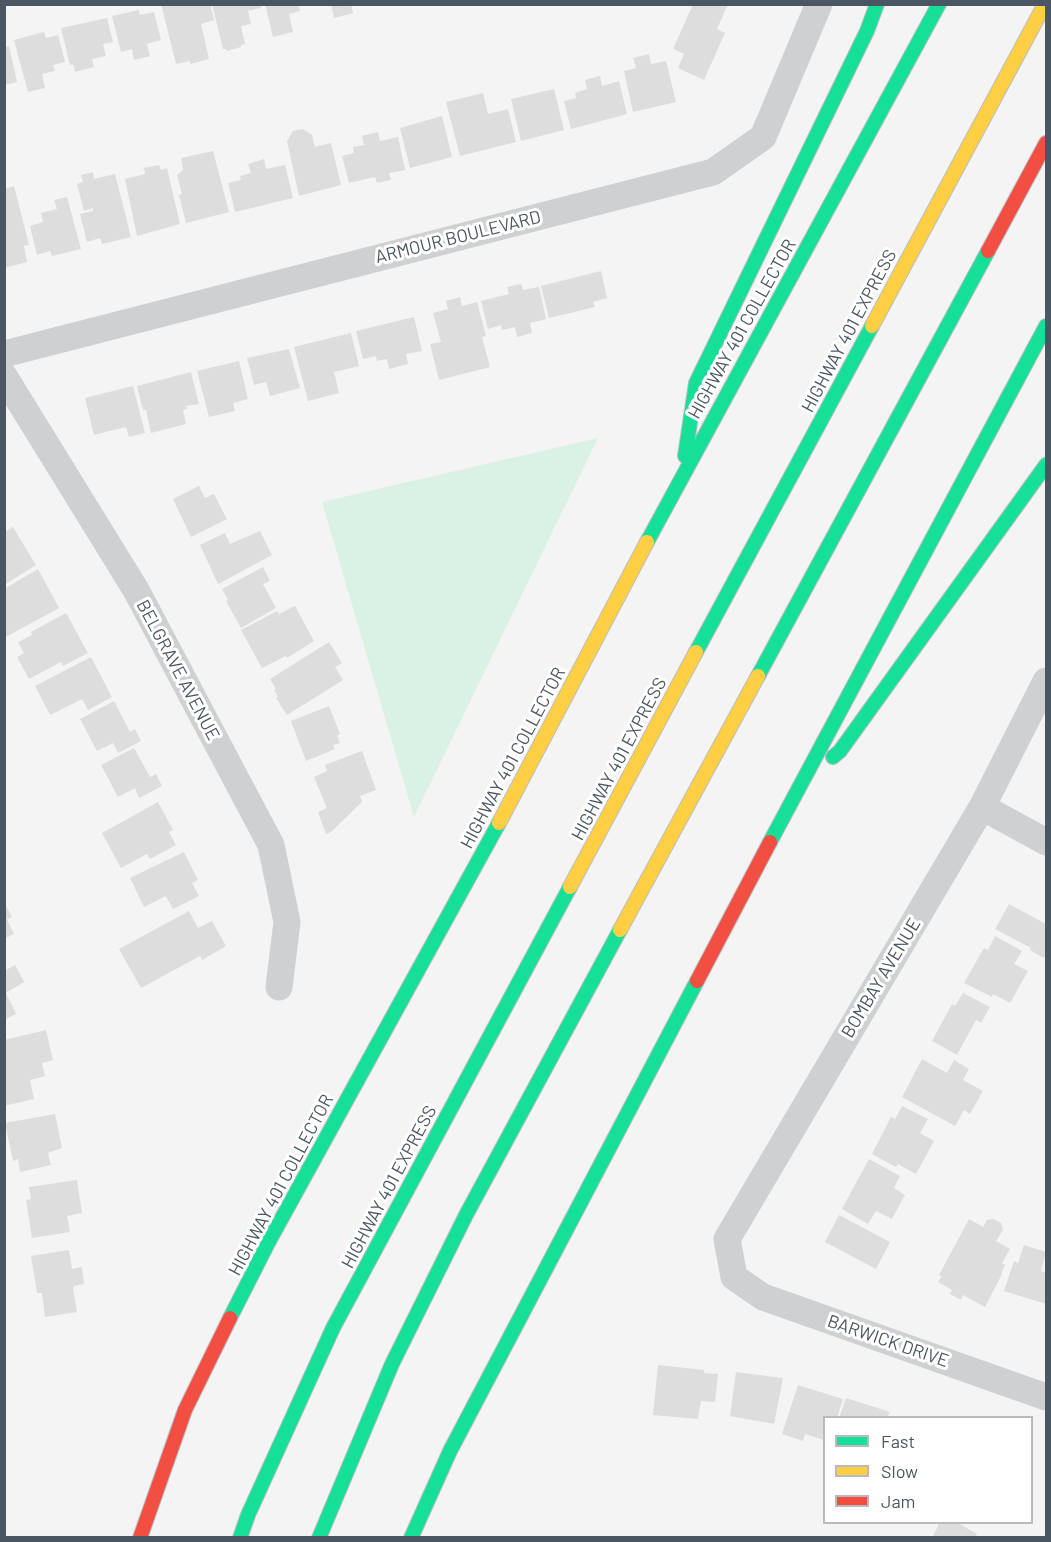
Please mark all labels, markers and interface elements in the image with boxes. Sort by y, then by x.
street label: ARMOUR BOULEVARD [373,206,543,268]
street label: HIGHWAY 401 COLLECTOR [684,235,800,423]
street label: HIGHWAY 401 EXPRESS [797,246,901,416]
street label: BELGRAVE AVENUE [132,596,224,744]
street label: HIGHWAY 401 COLLECTOR [456,664,570,852]
street label: HIGHWAY 401 EXPRESS [567,674,671,844]
street label: BOMBAY AVENUE [837,914,925,1042]
street label: HIGHWAY 401 COLLECTOR [224,1091,338,1279]
street label: HIGHWAY 401 EXPRESS [337,1102,441,1272]
street label: BARWICK DRIVE [825,1310,951,1372]
legend [823,1416,1033,1524]
text: Fast [881,1430,915,1452]
text: Slow [881,1460,918,1482]
text: Jam [881,1490,915,1512]

